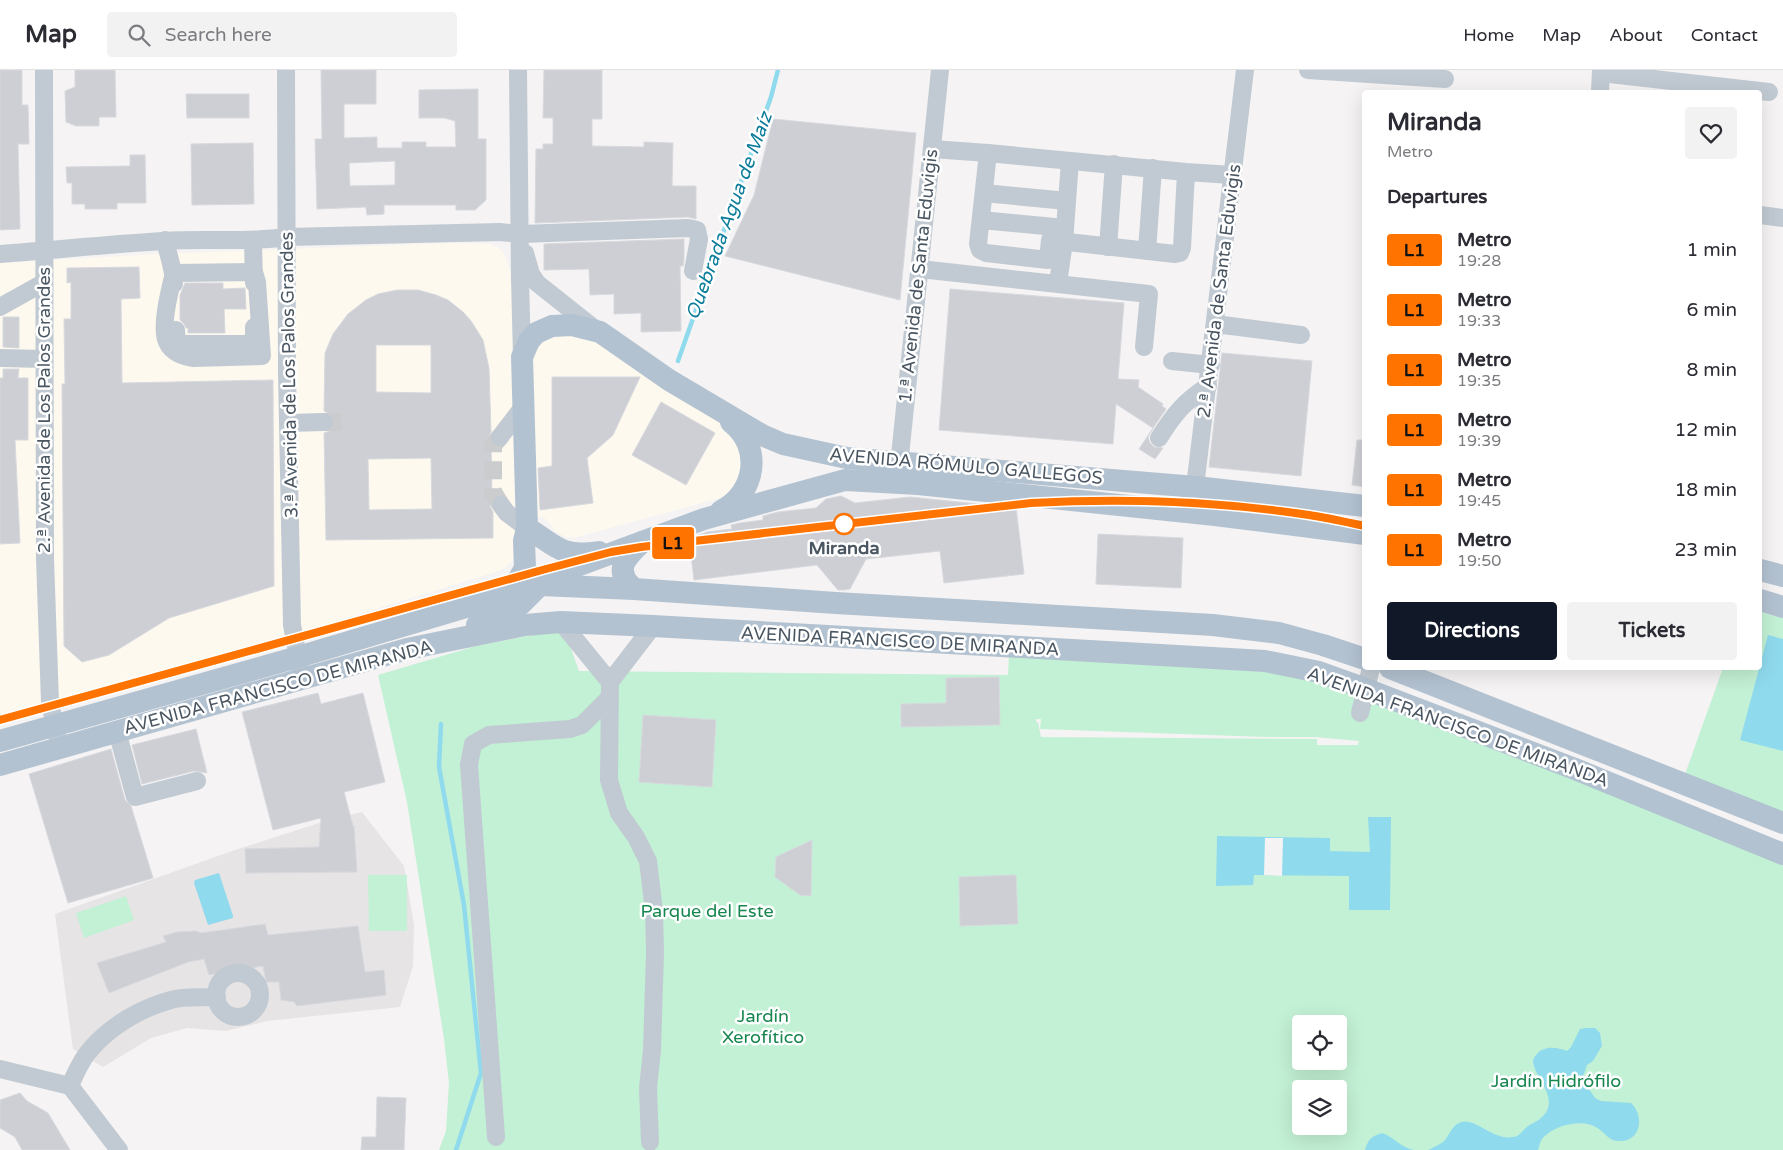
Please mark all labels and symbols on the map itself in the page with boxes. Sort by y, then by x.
water label: Quebrada Agua de Maíz [681,108,777,323]
street label: 1.ª Avenida de Santa Eduvigis [894,148,942,404]
street label: 2.ª Avenida de Santa Eduvigis [1193,163,1245,419]
street label: 3.ª Avenida de Los Palos Grandes [276,232,302,518]
street label: 2.ª Avenida de Los Palos Grandes [33,267,55,553]
street label: AVENIDA RÓMULO GALLEGOS [828,443,1104,489]
marker: Miranda [833,513,855,535]
line badge: L1 [650,527,696,559]
place label: Miranda [808,537,880,559]
street label: AVENIDA FRANCISCO DE MIRANDA [740,622,1060,660]
street label: AVENIDA FRANCISCO DE MIRANDA [121,635,435,739]
street label: AVENIDA FRANCISCO DE MIRANDA [1304,662,1612,792]
park label: Parque del Este [640,900,774,922]
park label: Jardín Xerofítico [722,1005,804,1048]
park label: Jardín Hidrófilo [1491,1070,1621,1092]

